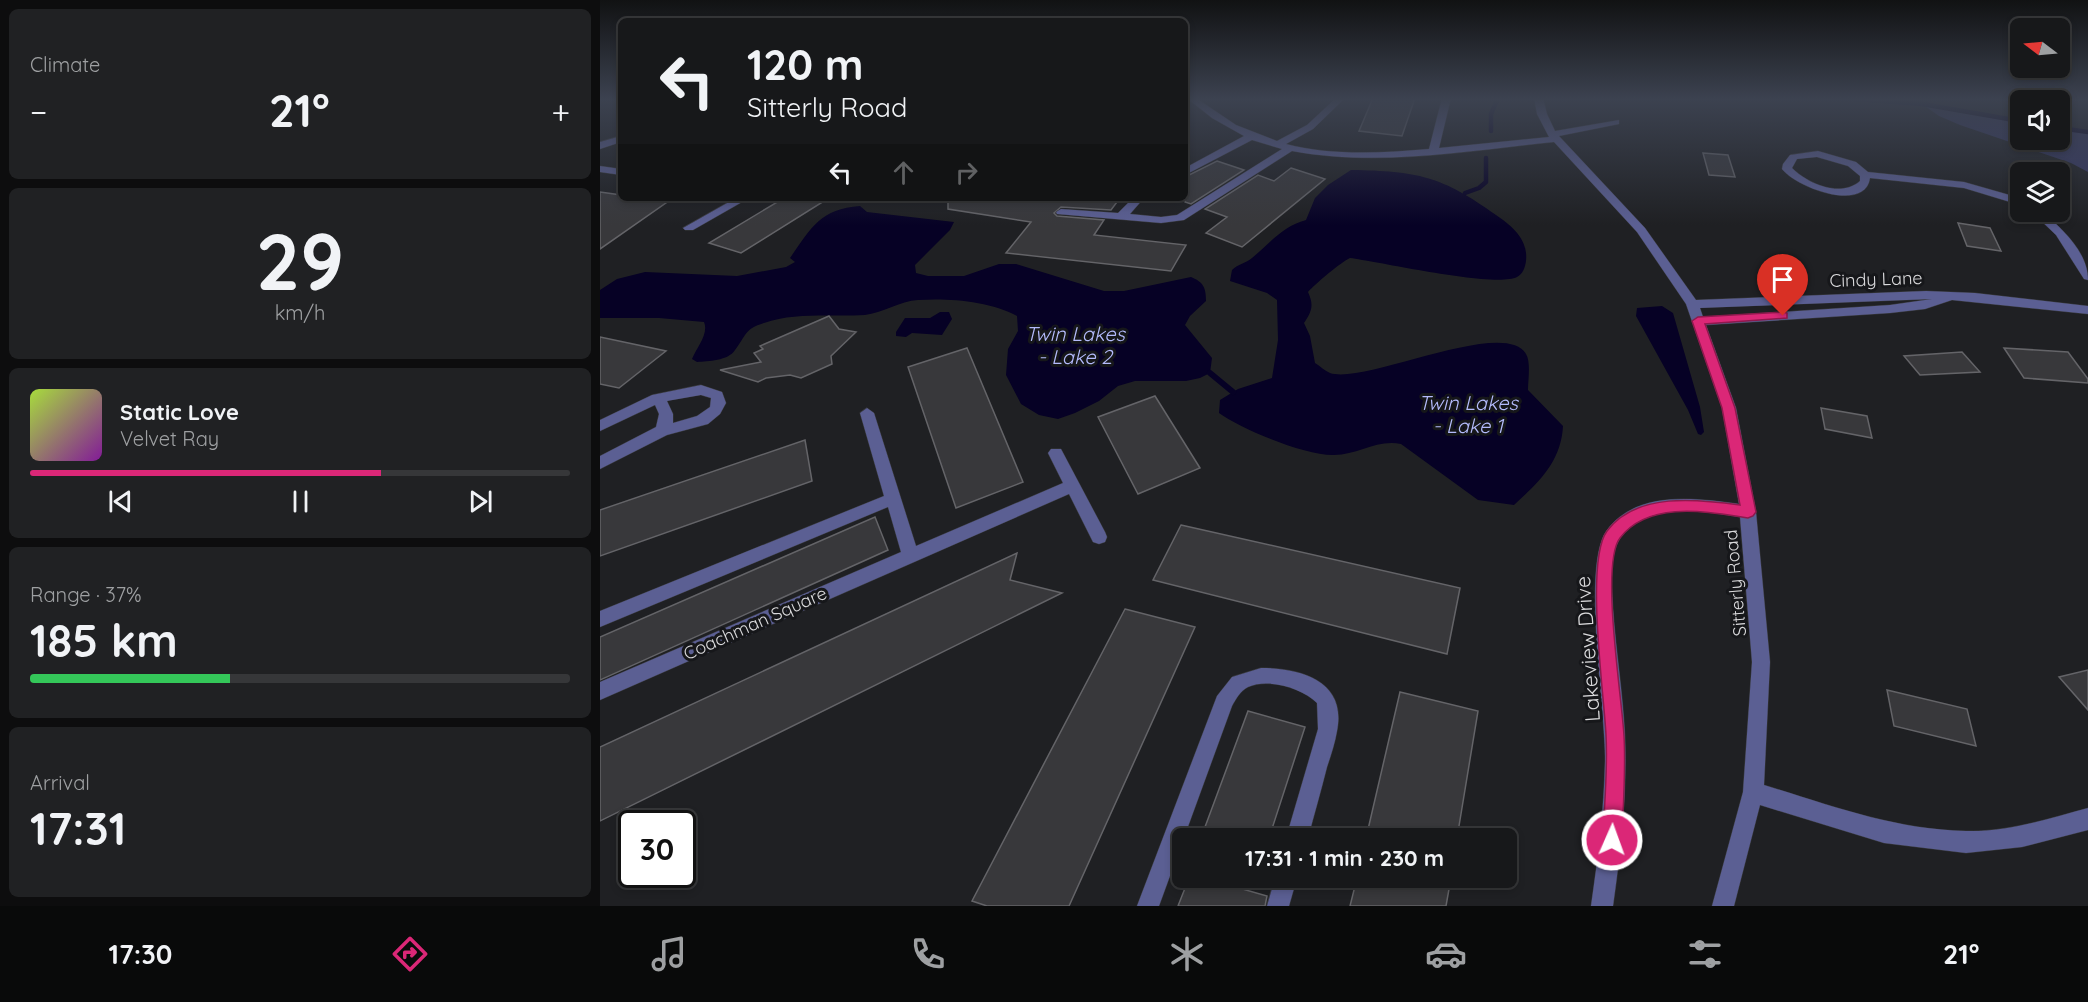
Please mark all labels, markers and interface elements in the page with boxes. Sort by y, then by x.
north arrow [2010,18,2070,78]
map controls [2010,18,2070,222]
text: 120 m [747,38,864,91]
icon: left [648,42,726,120]
text: Climate [30,52,100,77]
text: 21° [269,82,330,138]
text: Sitterly Road [747,90,907,124]
button: sound [2010,90,2070,150]
text: − [30,91,47,132]
text: + [551,91,570,132]
icon: left [824,156,857,189]
icon: ahead [887,156,920,189]
icon: right [950,156,983,189]
button: layers [2010,162,2070,222]
text: 29 [256,212,344,310]
pin [1757,254,1808,316]
icon: arrive [1766,263,1799,296]
street label: Cindy Lane [1829,266,1923,292]
text: km/h [275,300,325,325]
water label: Twin Lakes - Lake 2 [1025,321,1126,369]
water label: Twin Lakes - Lake 1 [1418,390,1519,438]
text: Static Love [120,398,239,426]
text: Velvet Ray [120,426,219,451]
icon: previous [104,485,137,518]
icon: pause [284,485,317,518]
icon: next [464,485,497,518]
street label: Sitterly Road [1719,529,1751,637]
street label: Lakeview Drive [1569,575,1605,723]
street label: Coachman Square [680,581,830,665]
text: Range · 37% [30,582,142,607]
text: 185 km [30,612,178,668]
text: Arrival [30,770,90,795]
text: 17:31 [30,800,126,856]
position arrow [1580,808,1644,872]
speed limit sign: 30 [618,810,696,888]
text: 17:31 · 1 min · 230 m [1245,844,1444,872]
icon: directions [389,933,431,975]
icon: music [648,933,690,975]
icon: phone [907,933,949,975]
icon: climate [1166,933,1208,975]
icon: car [1425,933,1467,975]
icon: filters [1684,933,1726,975]
text: 17:30 [108,937,172,971]
text: 21° [1943,937,1979,971]

